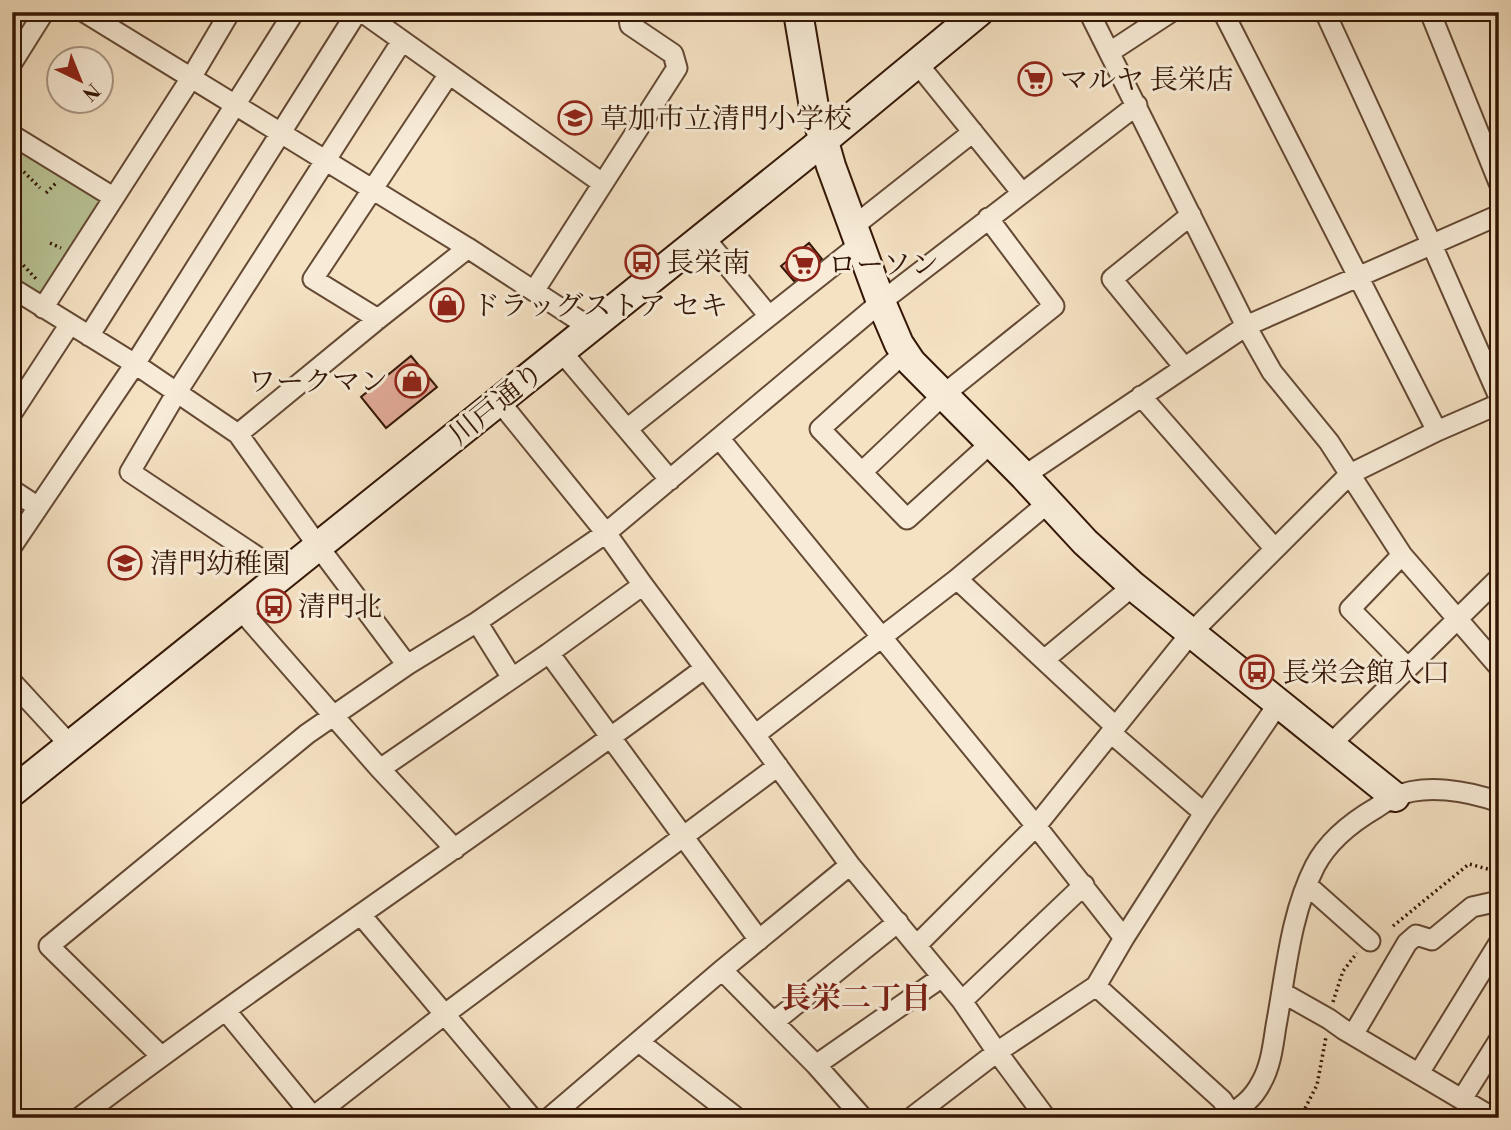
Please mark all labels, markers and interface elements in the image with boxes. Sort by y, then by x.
north arrow [46,46,116,116]
supermarket icon: マルヤ 長栄店 [1016,60,1054,98]
place label: マルヤ 長栄店 [1060,63,1234,98]
text: N [77,78,105,106]
school or university icon: 草加市立清門小学校 [556,99,594,137]
place label: 草加市立清門小学校 [600,102,852,137]
bus stop icon: 長栄南 [623,243,661,281]
supermarket icon: ローソン [784,245,822,283]
place label: 長栄南 [666,246,750,281]
place label: ローソン [828,248,939,283]
shop icon: ドラッグストア セキ [428,286,466,324]
place label: ドラッグストア セキ [472,289,728,324]
street label: 川戸通り [442,355,551,453]
shop icon: ワークマン [393,362,431,400]
place label: ワークマン [248,365,388,400]
school or university icon: 清門幼稚園 [106,544,144,582]
place label: 清門幼稚園 [150,547,290,582]
bus stop icon: 清門北 [255,587,293,625]
place label: 清門北 [298,590,382,625]
bus stop icon: 長栄会館入口 [1238,653,1276,691]
place label: 長栄会館入口 [1282,656,1450,691]
district label: 長栄二丁目 [781,980,931,1018]

